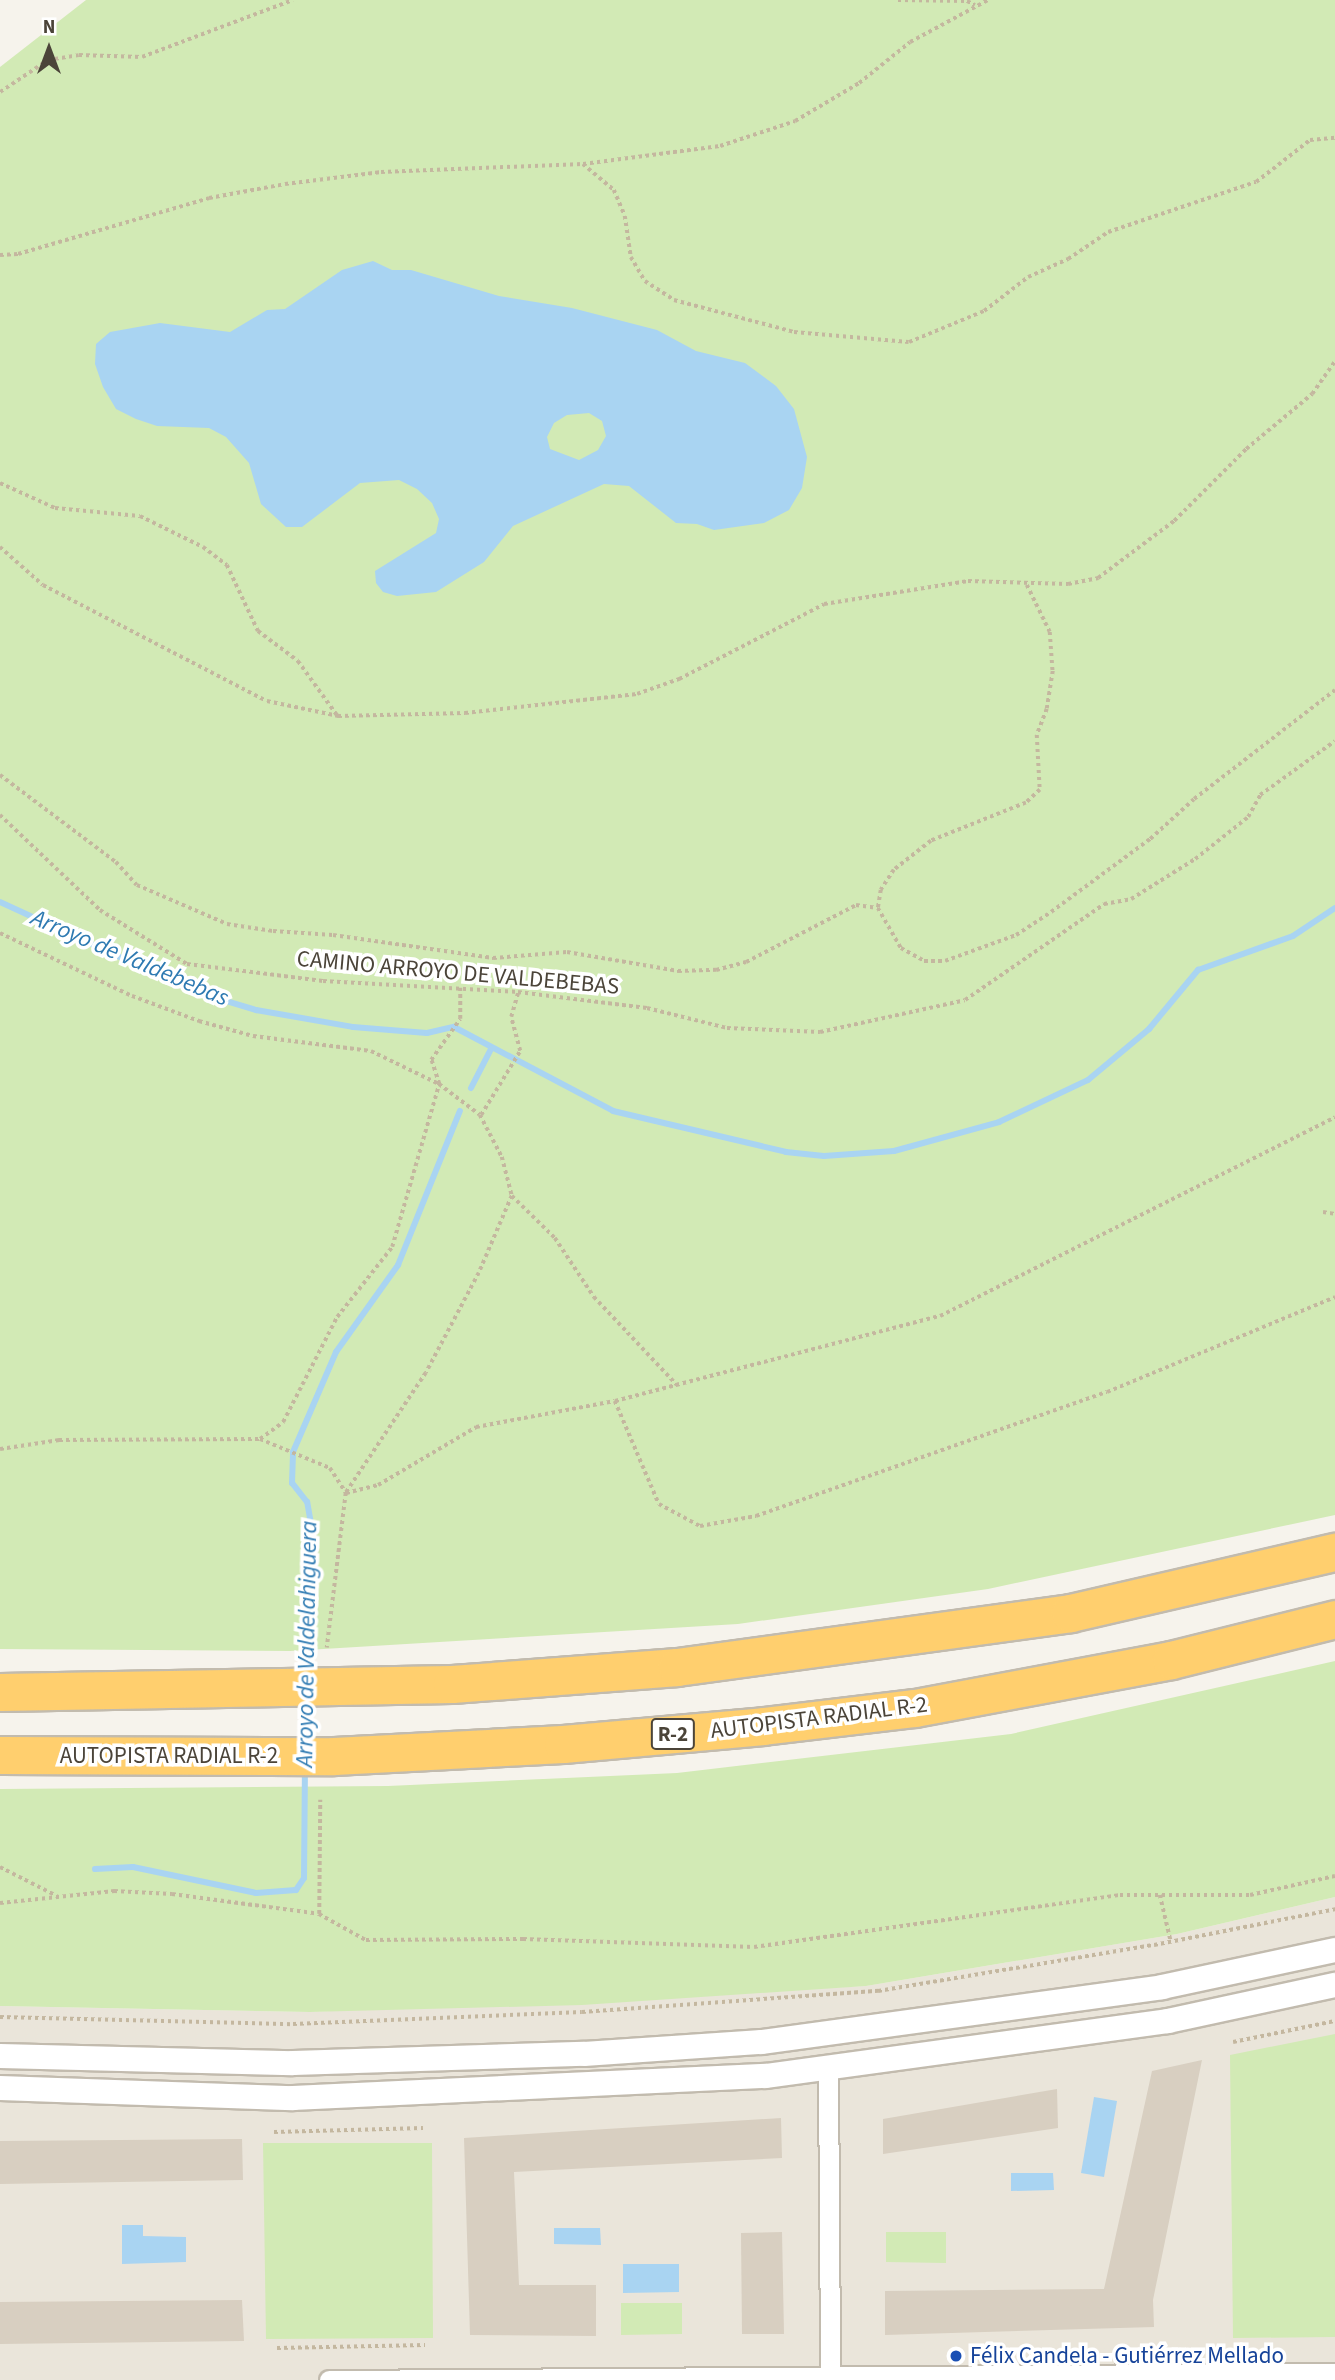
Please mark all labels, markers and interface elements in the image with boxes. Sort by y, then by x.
north arrow [14,14,84,84]
text: N [43,14,55,41]
water label: Arroyo de Valdebebas [27,903,233,1013]
street label: CAMINO ARROYO DE VALDEBEBAS [296,945,620,1001]
water label: Arroyo de Valdelahiguera [290,1521,324,1767]
street label: AUTOPISTA RADIAL R-2 [709,1691,929,1745]
road number: R-2 [650,1716,696,1752]
street label: AUTOPISTA RADIAL R-2 [60,1742,278,1770]
place label: Félix Candela - Gutiérrez Mellado [970,2342,1284,2370]
marker: Félix Candela - Gutiérrez Mellado [948,2348,964,2364]

